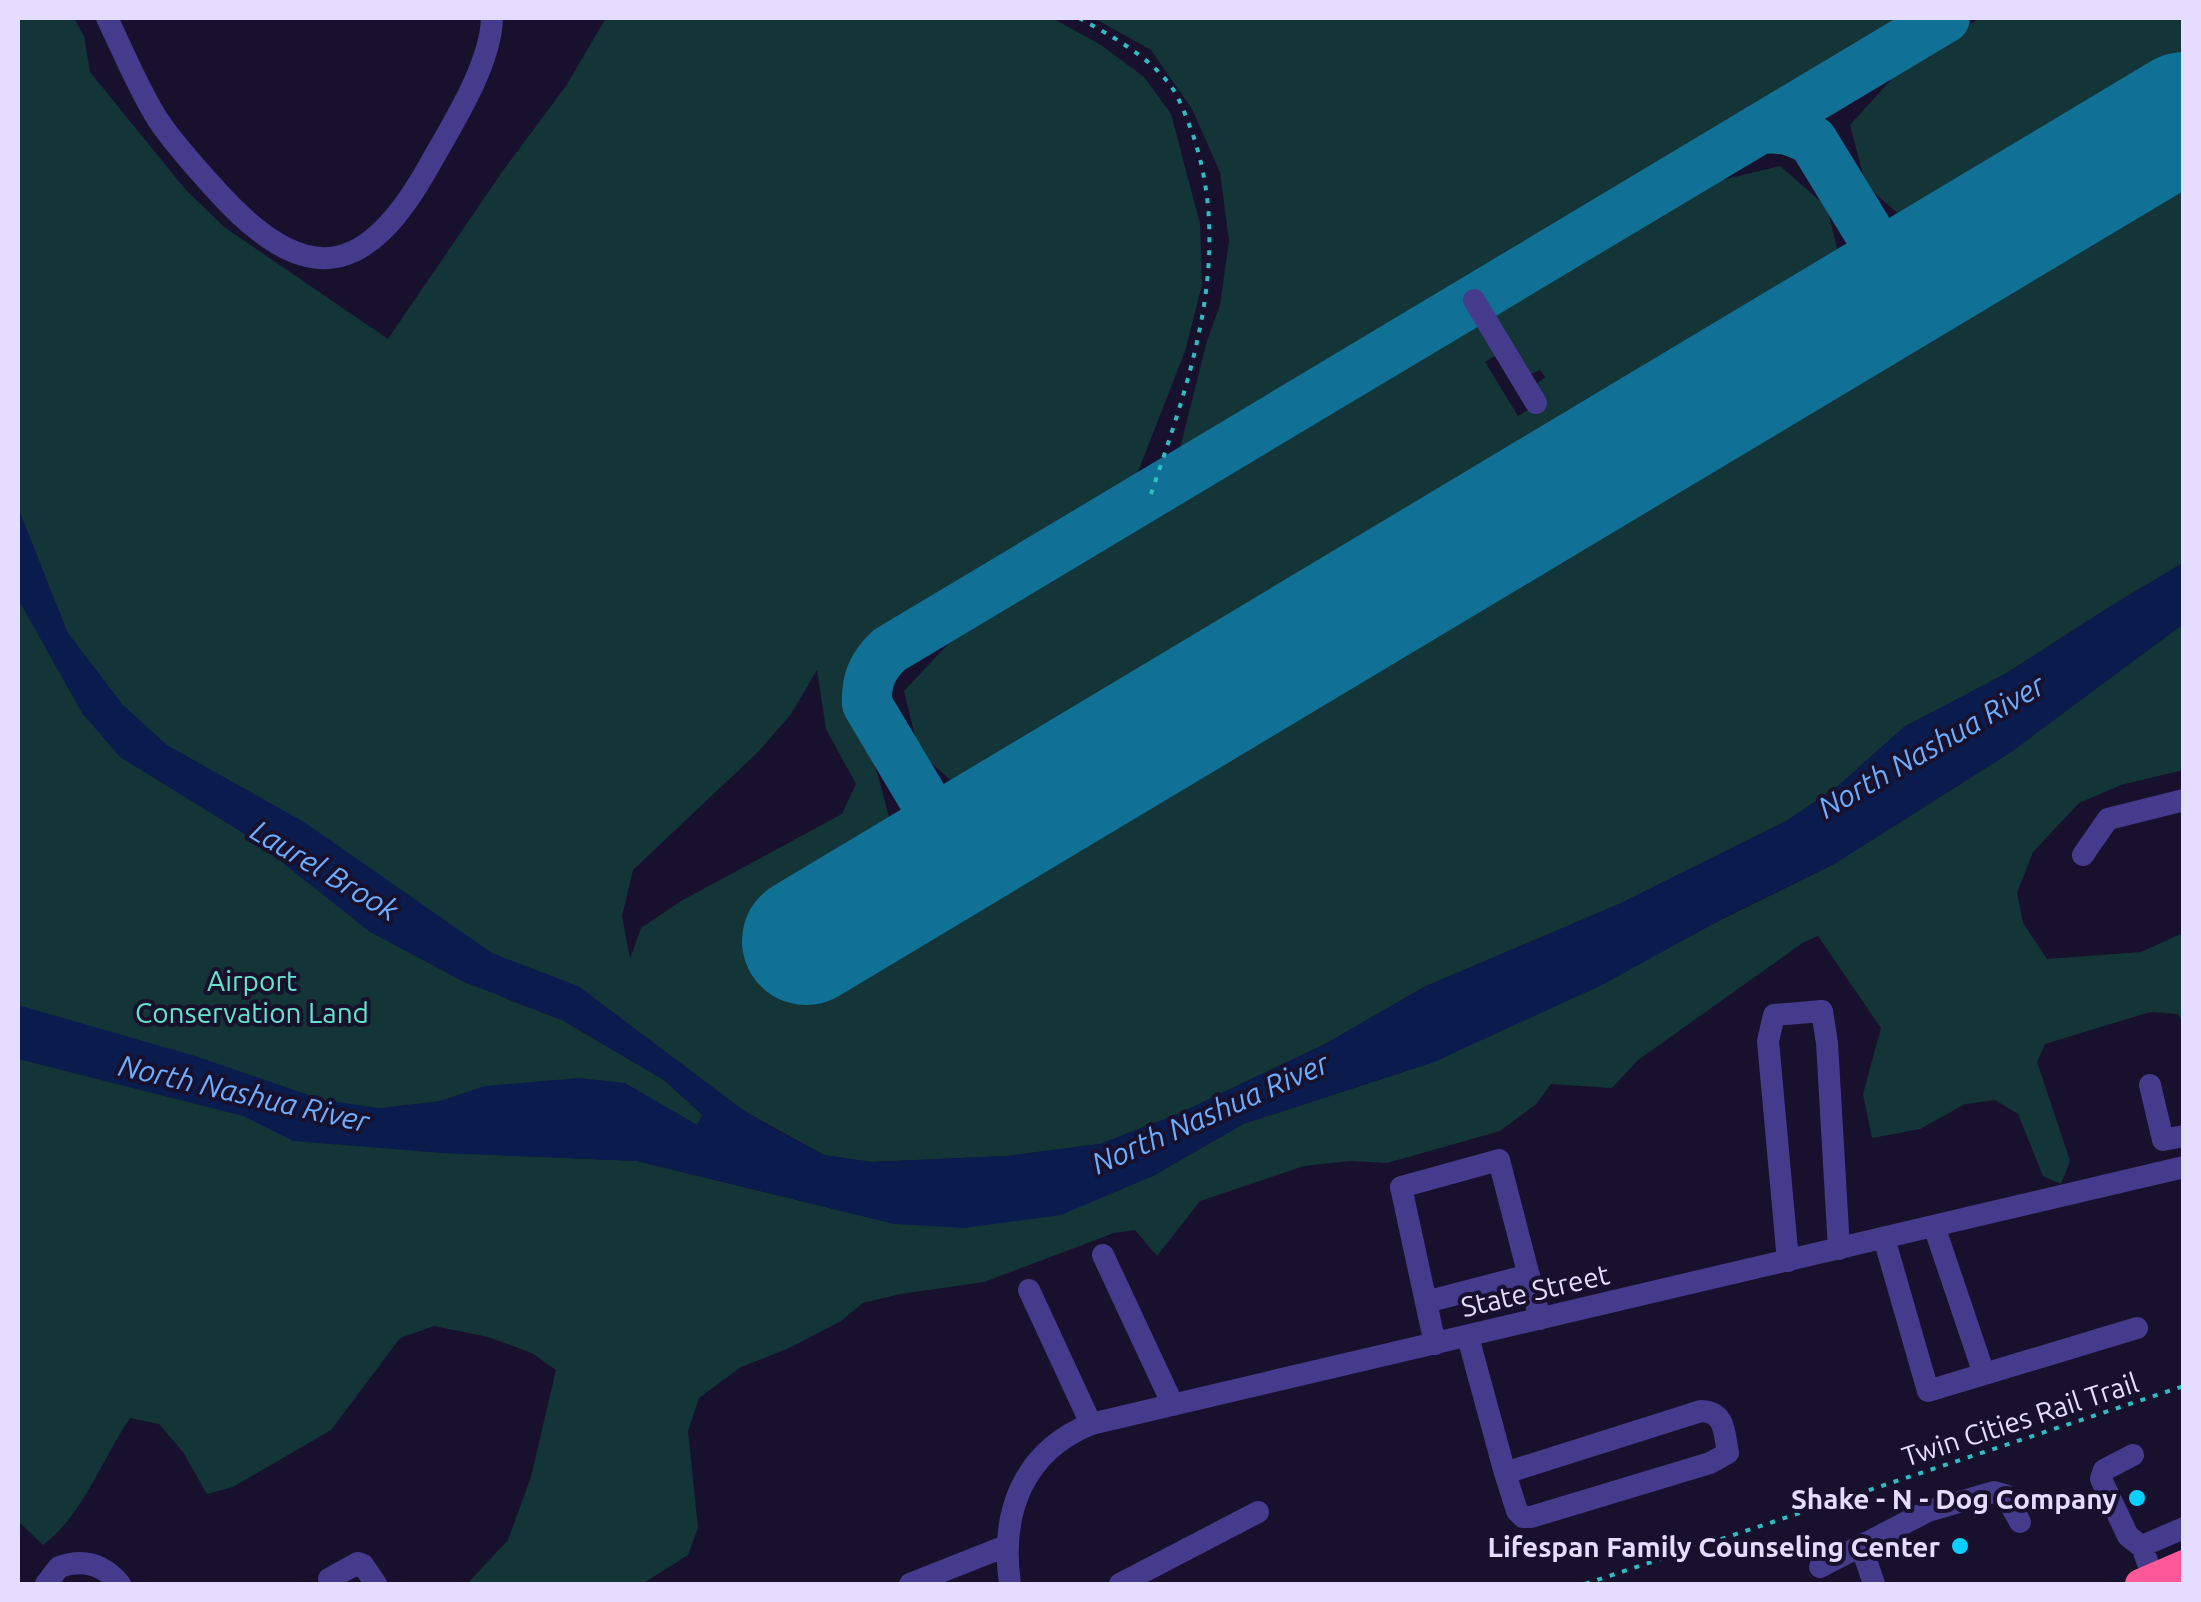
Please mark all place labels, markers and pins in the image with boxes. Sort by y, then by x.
place label: Shake - N - Dog Company [1791,1483,2117,1514]
marker: Shake - N - Dog Company [2126,1487,2148,1509]
place label: Lifespan Family Counseling Center [1487,1531,1940,1562]
marker: Lifespan Family Counseling Center [1949,1535,1971,1557]

